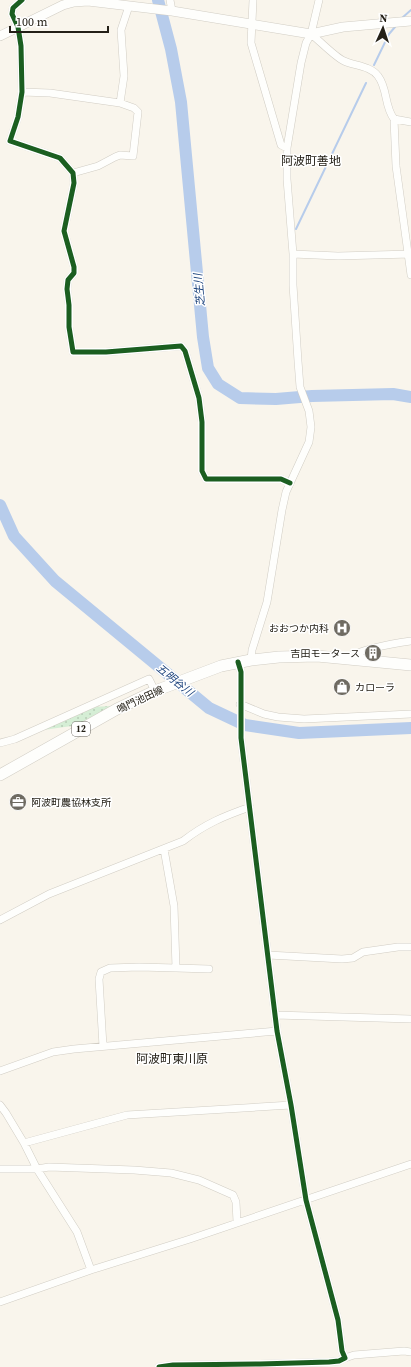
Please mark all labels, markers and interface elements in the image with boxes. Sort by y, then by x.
scale bar [10,8,108,34]
north arrow [363,8,403,48]
text: N [379,11,388,26]
text: 100 m [16,14,48,30]
district label: 阿波町善地 [281,153,341,169]
water label: 芝生川 [191,272,208,307]
hospital icon: おおつか内科 [332,618,352,638]
place label: おおつか内科 [269,622,329,635]
building icon: 吉田モータース [363,643,383,663]
place label: 吉田モータース [291,647,360,660]
water label: 五明谷川 [153,661,197,701]
shop icon: カローラ [332,677,352,697]
place label: カローラ [355,681,395,694]
street label: 鳴門池田線 [115,683,166,716]
road number: 12 [72,722,90,736]
office icon: 阿波町農協林支所 [8,792,28,812]
place label: 阿波町農協林支所 [31,796,111,809]
district label: 阿波町東川原 [136,1051,208,1067]

